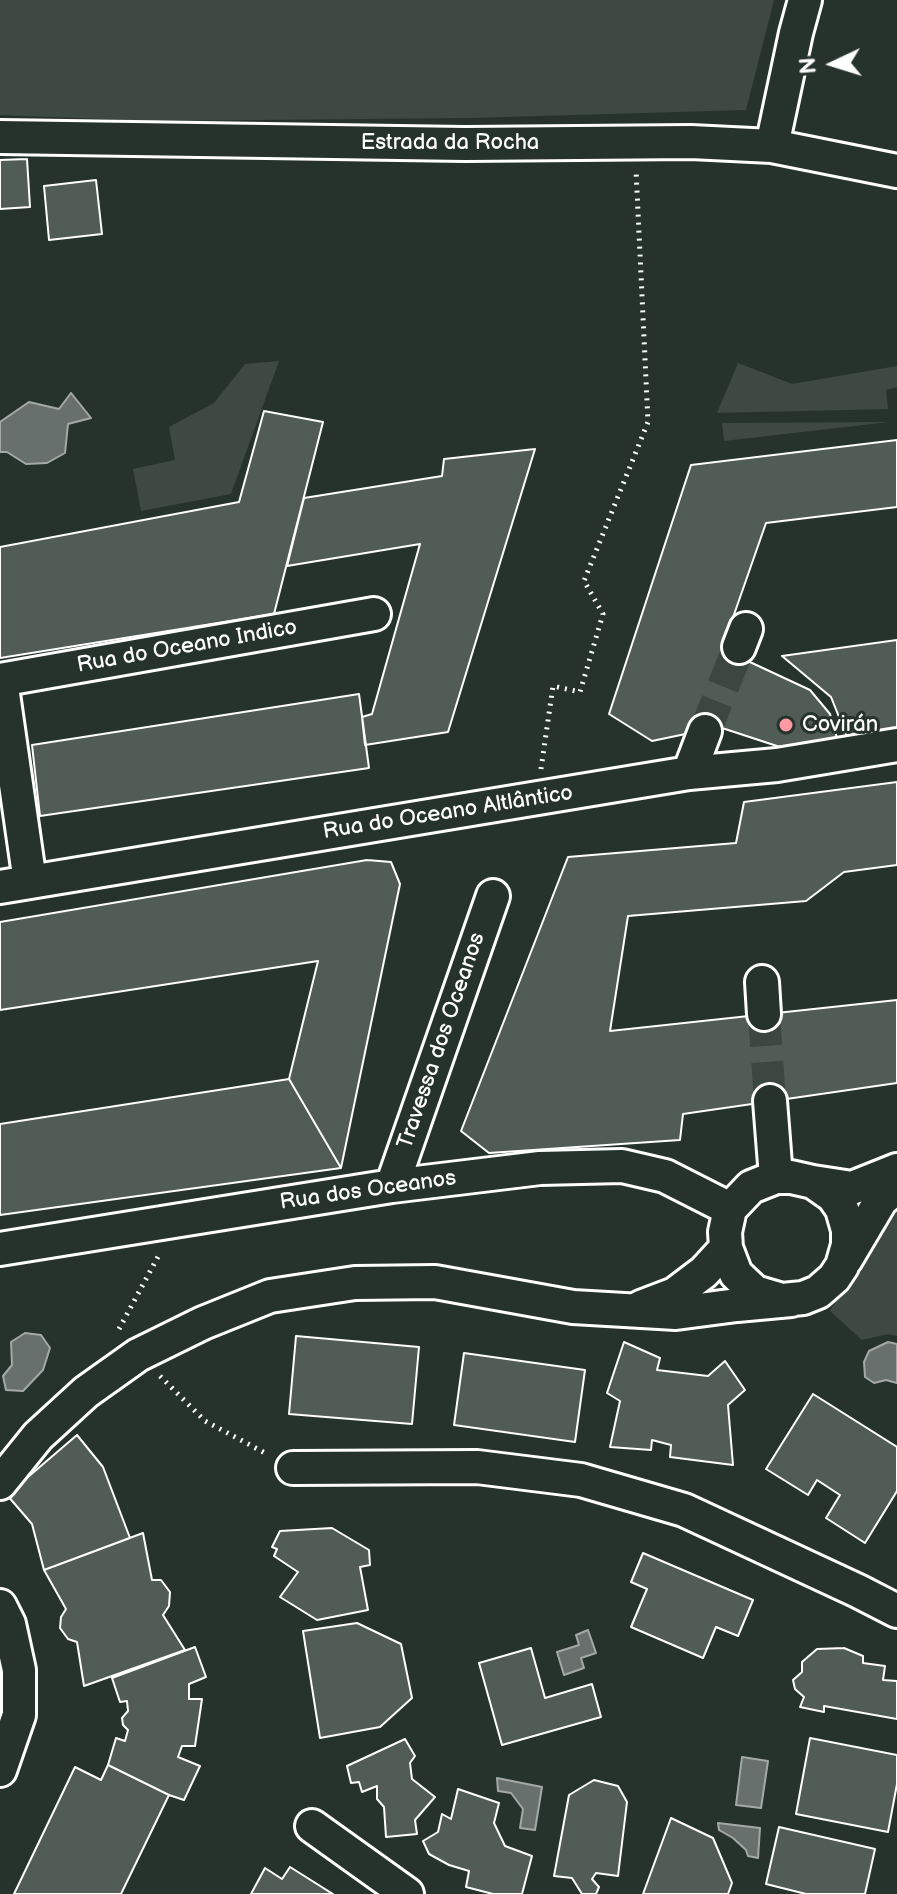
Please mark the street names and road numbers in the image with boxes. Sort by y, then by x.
street label: Estrada da Rocha [361,130,539,156]
street label: Rua do Oceano Indico [75,615,299,679]
street label: Rua do Oceano Altlântico [321,780,575,846]
street label: Travessa dos Oceanos [393,929,491,1153]
street label: Rua dos Oceanos [278,1166,458,1216]

